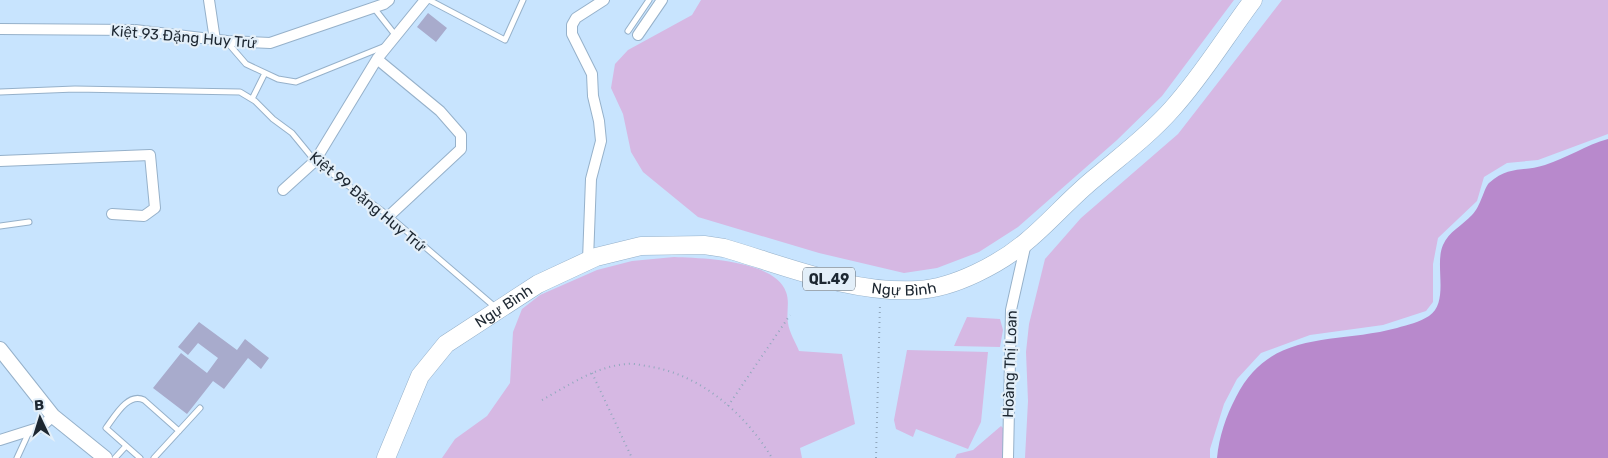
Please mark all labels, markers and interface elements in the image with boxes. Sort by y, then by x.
street label: Kiệt 93 Đặng Huy Trứ [110,22,258,52]
street label: Kiệt 99 Đặng Huy Trứ [306,148,430,256]
road number: QL.49 [803,268,855,290]
street label: Ngự Bình [871,279,938,299]
street label: Ngự Bình [472,281,536,332]
street label: Hoàng Thị Loan [999,310,1021,418]
north arrow [15,393,65,443]
text: B [34,397,45,414]

